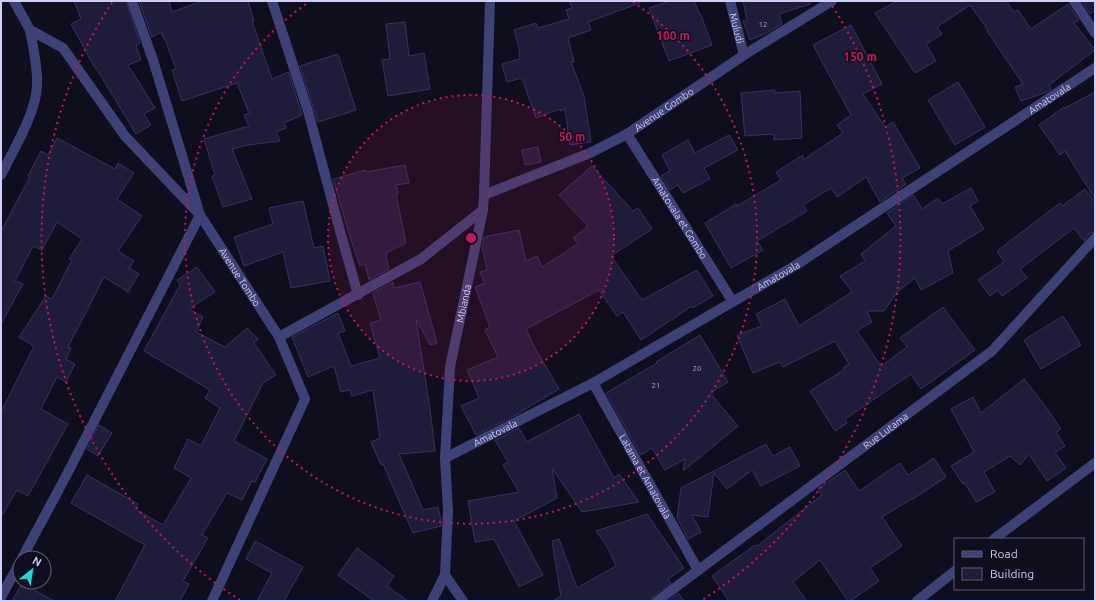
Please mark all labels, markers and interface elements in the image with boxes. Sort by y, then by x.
street label: Muludi [728,12,746,45]
house number: 12 [758,20,768,29]
text: 100 m [656,29,690,42]
text: 150 m [843,50,877,63]
street label: Amatovala [1026,80,1072,116]
street label: Avenue Gombo [632,85,696,133]
text: 50 m [559,130,585,143]
street label: Amatovala et Gombo [650,175,710,261]
centre of rings [464,231,478,245]
street label: Avenue Tombo [217,246,263,308]
street label: Amatovala [755,259,802,292]
street label: Mbianda [454,283,473,323]
house number: 20 [692,364,702,373]
house number: 21 [651,381,661,390]
street label: Rue Lutama [861,410,910,451]
street label: Amatovala [471,417,519,448]
street label: Latama et Amatovala [617,432,673,520]
legend [954,538,1084,590]
text: Road [990,547,1018,560]
north arrow [12,550,52,590]
text: N [30,554,44,569]
text: Building [990,567,1034,580]

